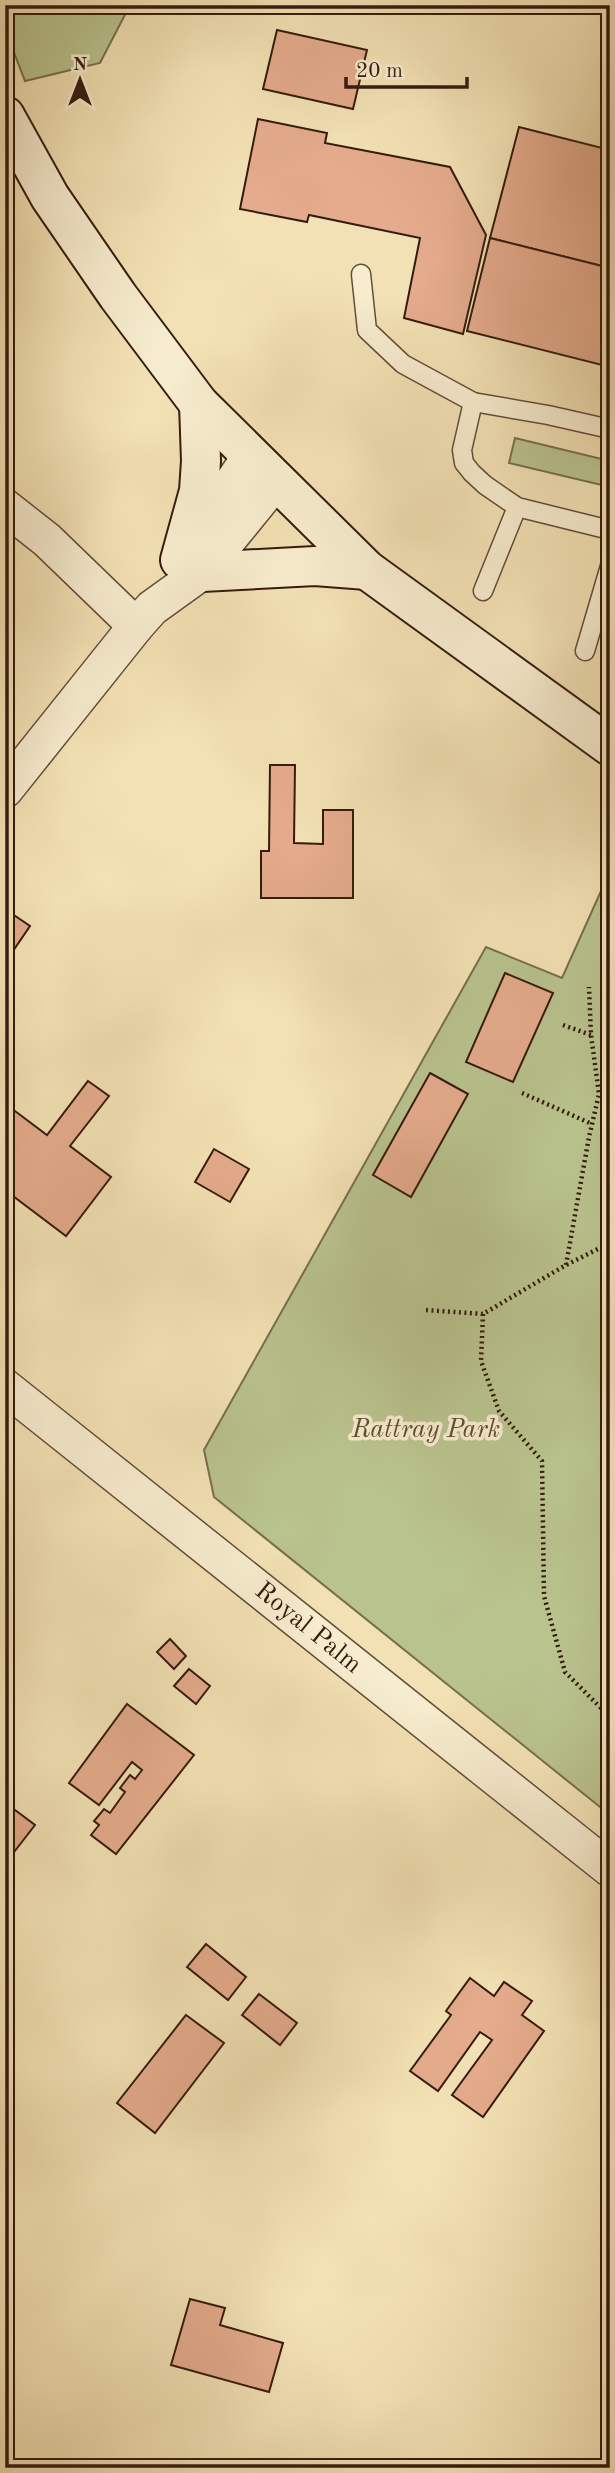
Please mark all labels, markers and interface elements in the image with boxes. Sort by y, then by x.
north arrow [46,46,116,116]
scale bar [346,46,466,90]
text: N [73,56,88,75]
text: 20 m [356,61,403,82]
park label: Rattray Park [351,1417,500,1443]
street label: Royal Palm [250,1577,366,1679]

